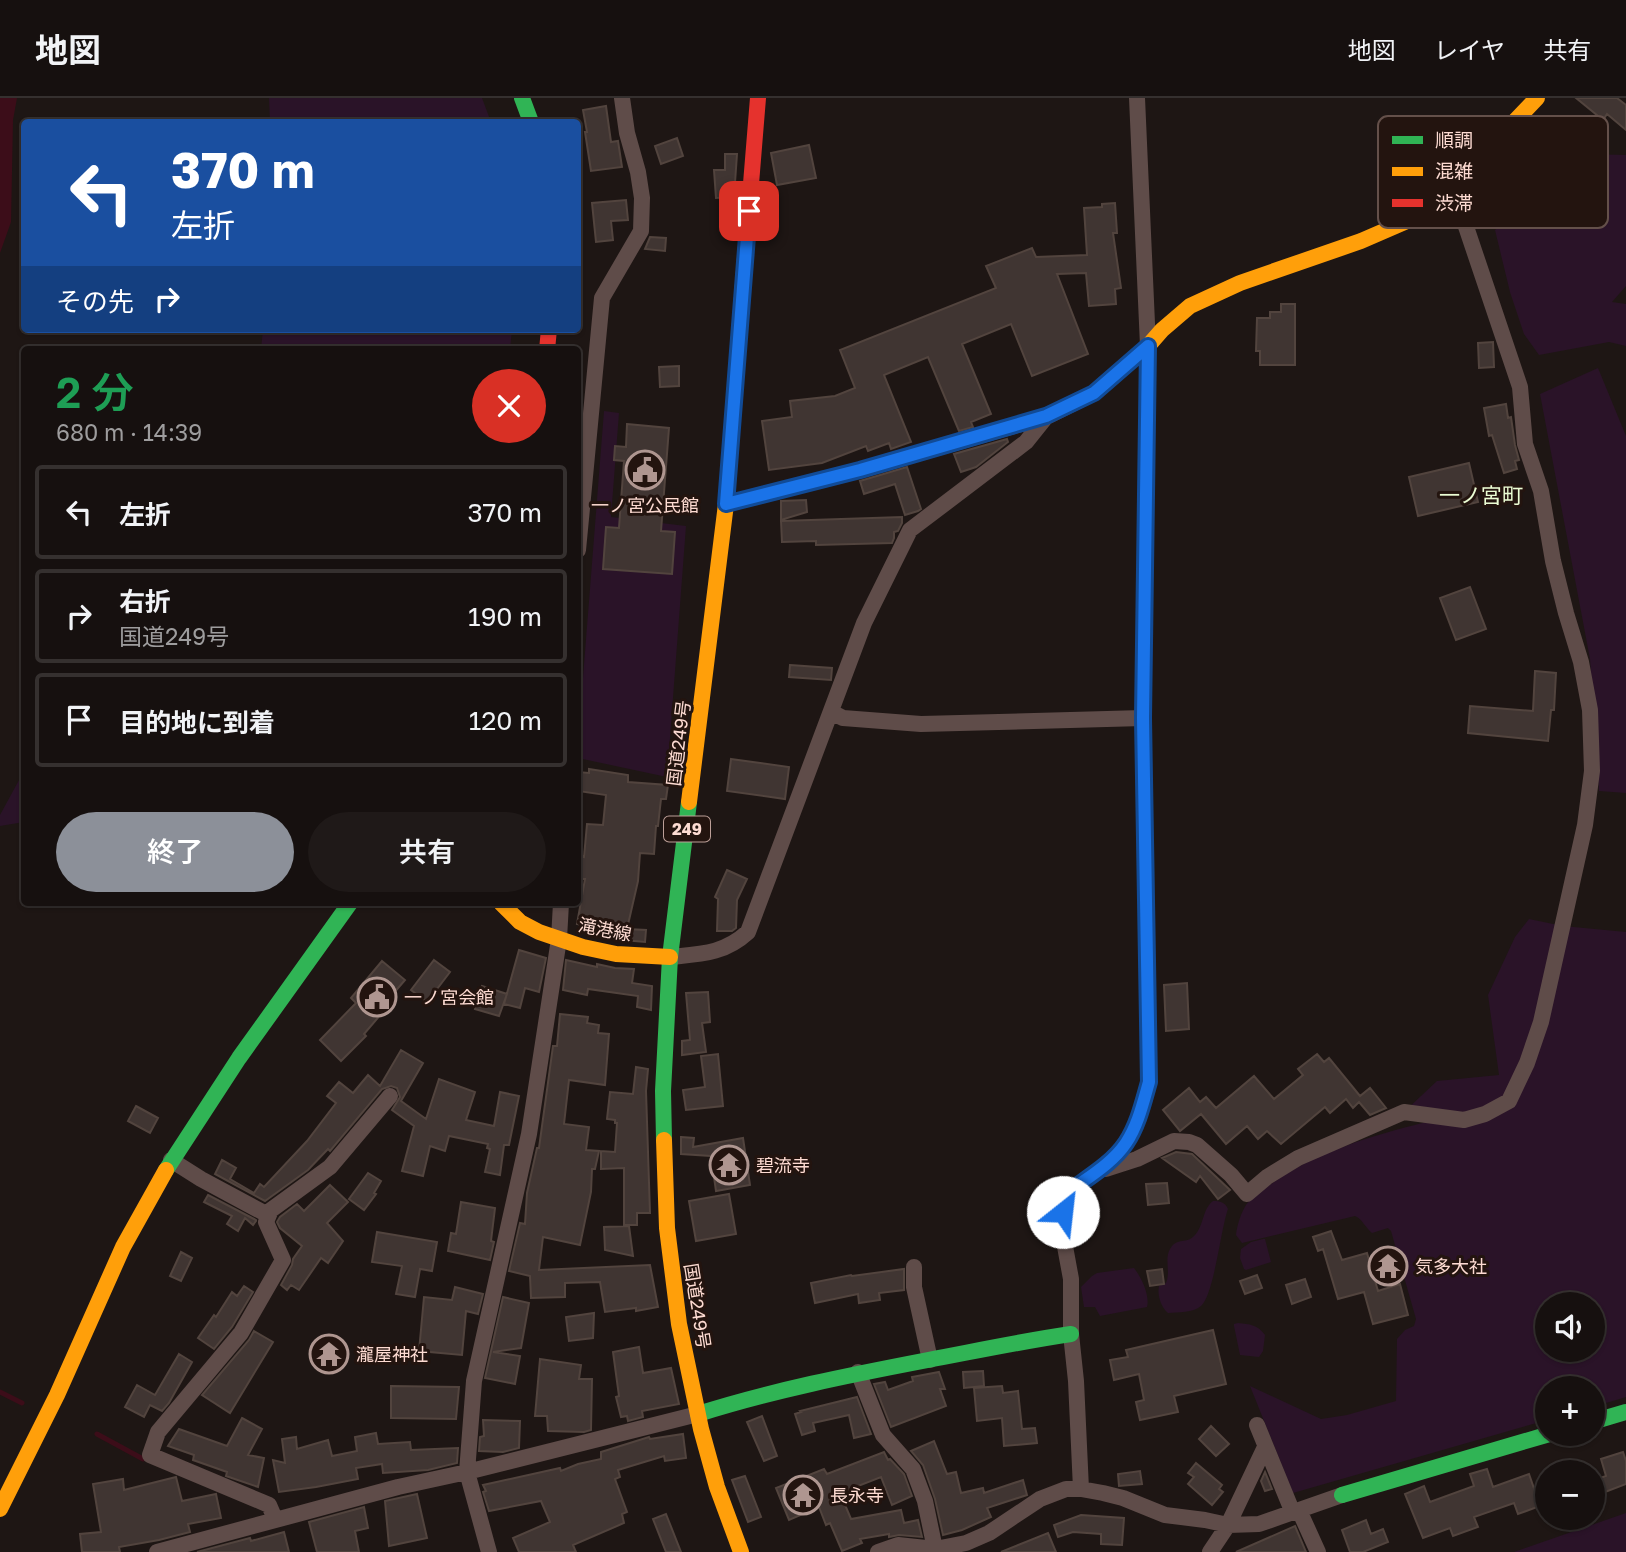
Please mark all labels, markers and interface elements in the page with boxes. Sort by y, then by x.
text: 地図 [35,30,101,69]
text: 地図 [1348,35,1396,64]
text: レイヤ [1434,35,1505,64]
text: 共有 [1543,35,1591,64]
legend [1378,116,1608,228]
text: 順調 [1435,128,1473,151]
text: 370 m [171,140,315,199]
icon: left [56,147,147,238]
text: 混雑 [1435,159,1473,182]
pin [719,181,779,241]
text: 渋滞 [1435,191,1473,214]
icon: arrive [730,192,768,230]
text: 左折 [171,206,235,244]
icon: right [148,280,186,318]
text: その先 [56,286,134,317]
text: 2 分 [56,367,134,417]
button: close [472,369,546,443]
text: 680 m · 14:39 [56,418,202,446]
public building icon: 一ノ宮公民館 [624,449,666,491]
district label: 一ノ宮町 [1439,482,1523,508]
icon: left [60,493,98,531]
place label: 一ノ宮公民館 [591,494,699,516]
text: 370 m [467,497,542,528]
text: 左折 [119,499,171,530]
text: 右折 [119,586,171,617]
icon: right [60,597,98,635]
text: 190 m [468,601,542,632]
text: 国道249号 [119,622,229,650]
street label: 国道249号 [662,699,694,787]
icon: arrive [60,701,98,739]
text: 120 m [469,705,542,736]
text: 目的地に到着 [119,707,275,738]
button: 終了 [56,812,294,892]
button: 共有 [308,812,546,892]
road number: 249 [664,816,710,842]
street label: 滝港線 [576,913,634,945]
public building icon: 一ノ宮会館 [356,976,398,1018]
place label: 一ノ宮会館 [404,986,494,1008]
temple icon: 碧流寺 [708,1144,750,1186]
place label: 碧流寺 [756,1154,810,1176]
position arrow [1026,1175,1100,1249]
temple icon: 気多大社 [1367,1245,1409,1287]
place label: 気多大社 [1415,1255,1487,1277]
street label: 国道249号 [680,1262,716,1350]
map controls [1535,1292,1605,1530]
button: sound [1535,1292,1605,1362]
temple icon: 瀧屋神社 [308,1333,350,1375]
place label: 瀧屋神社 [356,1343,428,1365]
button: + [1535,1376,1605,1446]
button: − [1535,1460,1605,1530]
temple icon: 長永寺 [782,1474,824,1516]
place label: 長永寺 [830,1484,884,1506]

